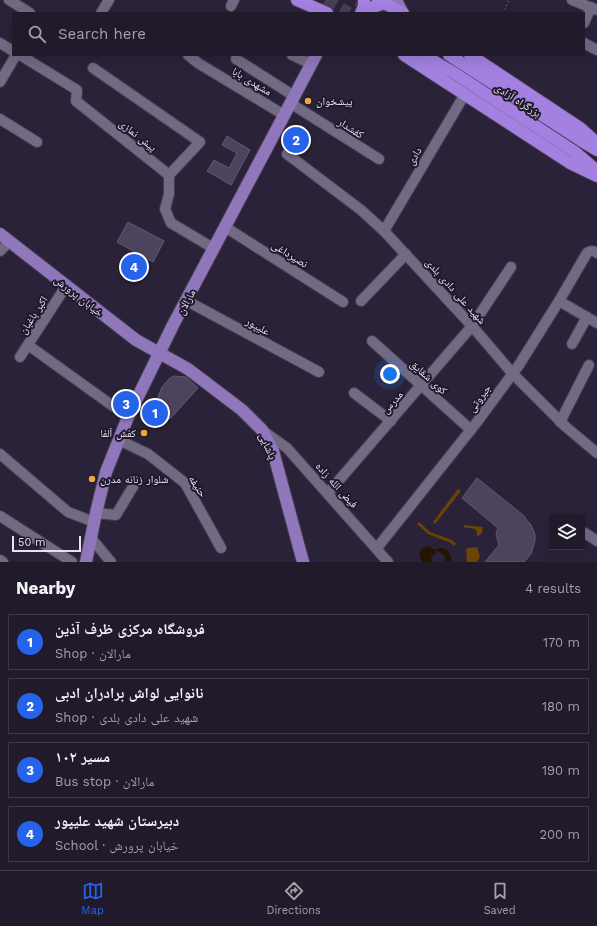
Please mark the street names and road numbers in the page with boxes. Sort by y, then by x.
street label: مشهدی بابا [230,65,274,98]
street label: بزرگراه آزادی [492,81,543,120]
street label: کفشدار [334,115,366,142]
street label: پیش نمازی [116,117,159,154]
street label: دادی [404,145,425,168]
street label: نصیرداغی [269,238,310,271]
street label: شهید علی دادی بلدی [423,256,489,327]
street label: خیابان پرورش [52,273,106,320]
street label: مارالان [174,287,198,317]
street label: اکبر باغبان [16,294,50,337]
street label: علیپور [242,314,272,338]
street label: کوی شقایق [407,357,450,398]
street label: جبروتی [465,382,494,415]
street label: مدرس [379,388,406,416]
street label: پاشایی [256,431,279,462]
street label: فیض الله زاده [313,460,361,511]
street label: حنیفه [186,473,210,500]

